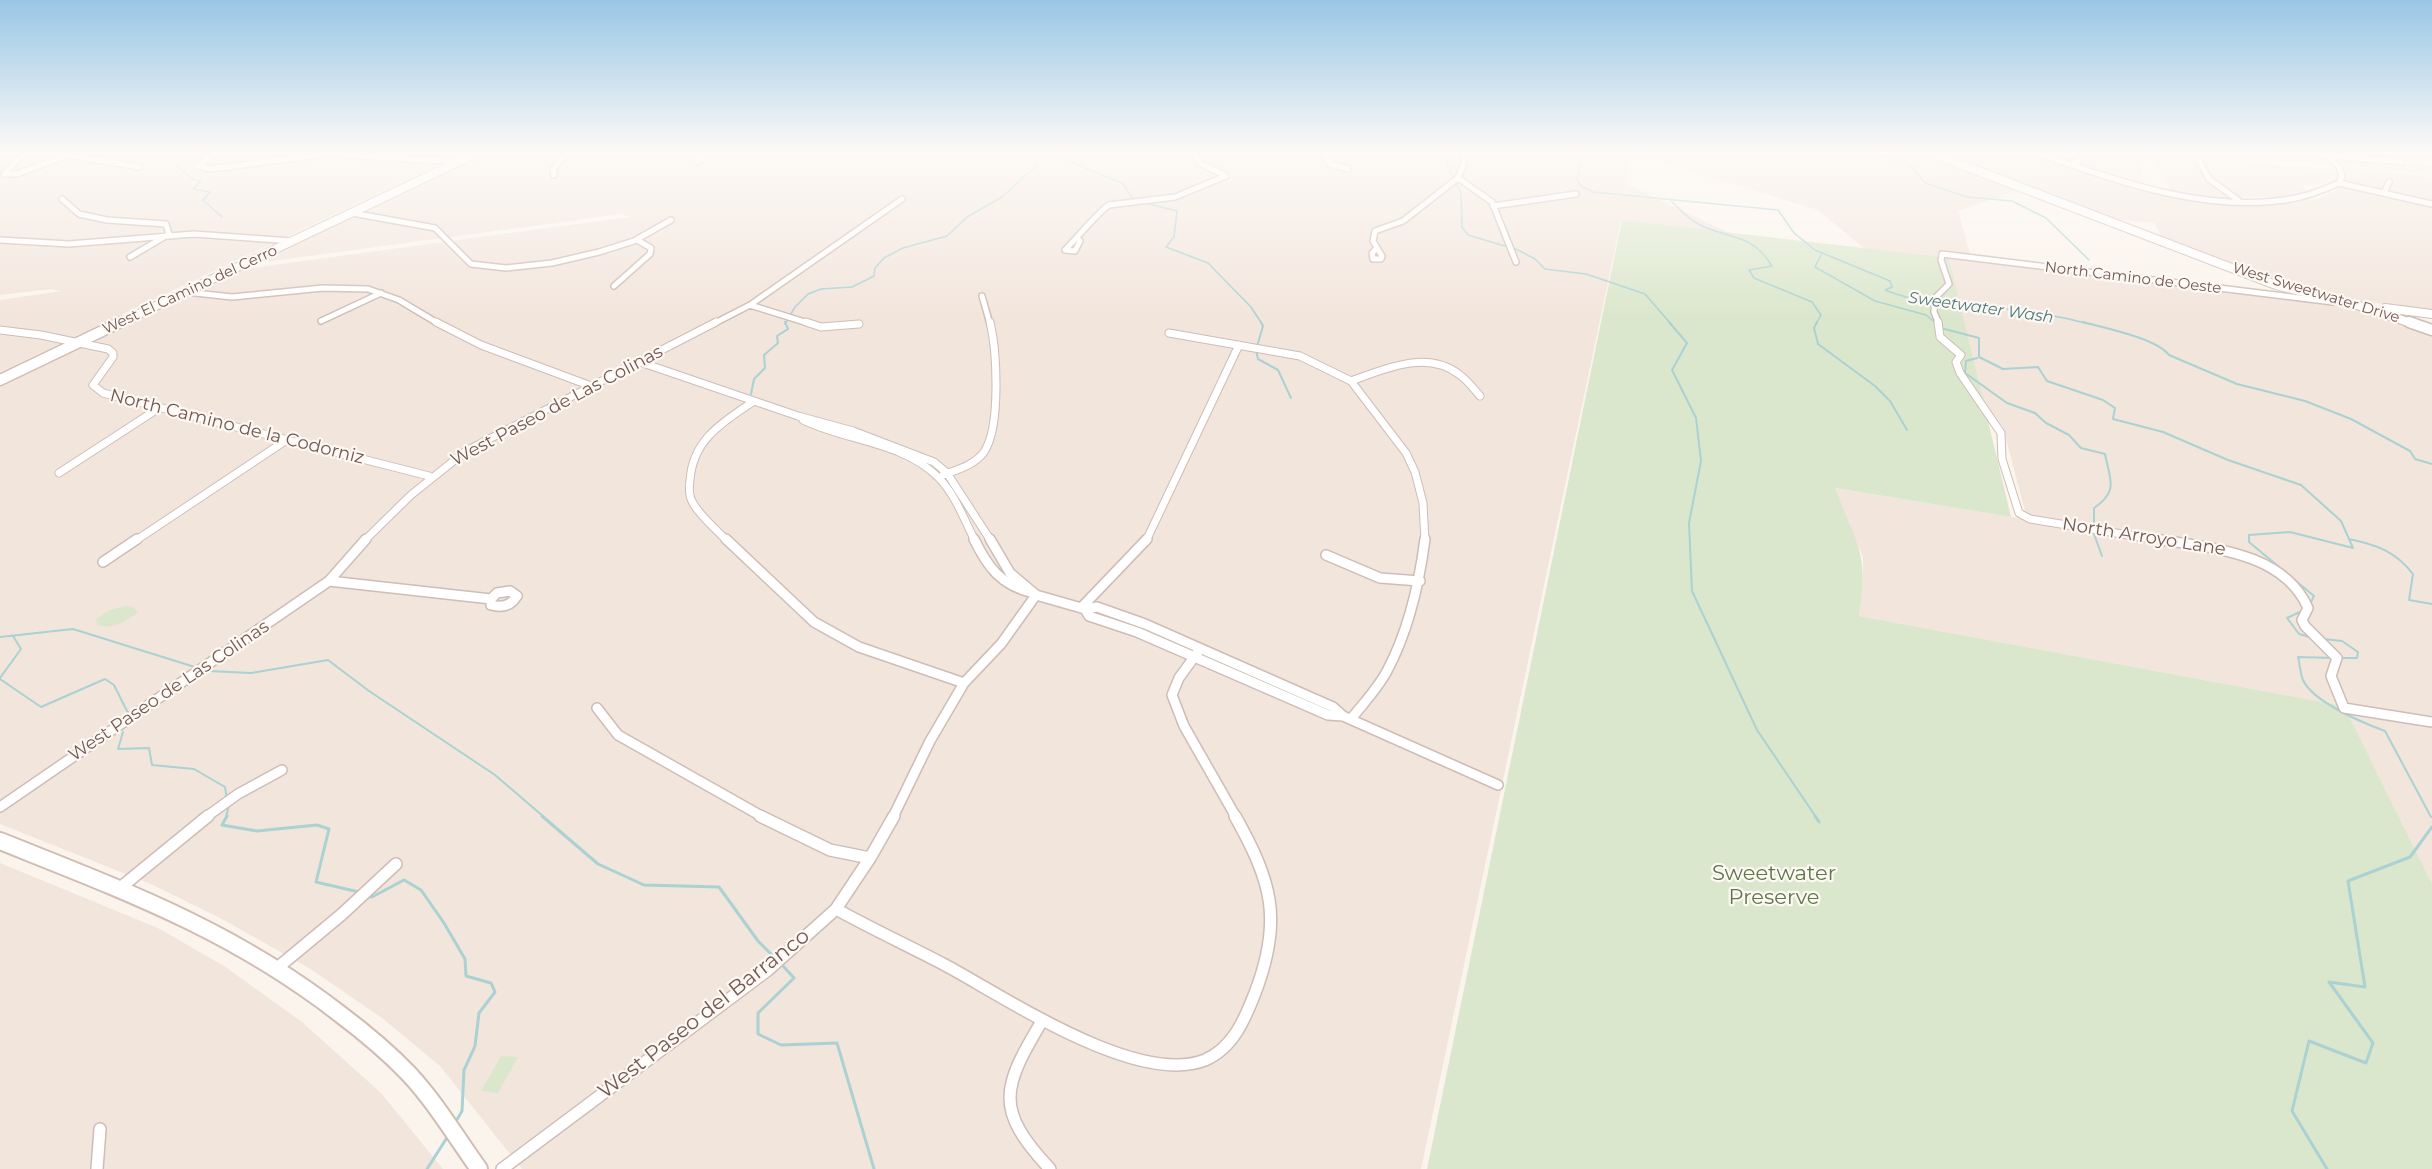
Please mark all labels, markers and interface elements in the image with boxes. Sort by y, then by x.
street label: West El Camino del Cerro [100,242,280,338]
street label: North Camino de Oeste [2044,258,2222,298]
street label: West Sweetwater Drive [2230,259,2402,327]
water label: Sweetwater Wash [1907,288,2055,328]
street label: West Paseo de Las Colinas [447,341,667,471]
street label: North Camino de la Codorniz [108,385,366,469]
street label: North Arroyo Lane [2061,513,2227,561]
street label: West Paseo de Las Colinas [65,616,273,766]
park label: Sweetwater Preserve [1712,861,1836,911]
street label: West Paseo del Barranco [593,924,815,1104]

